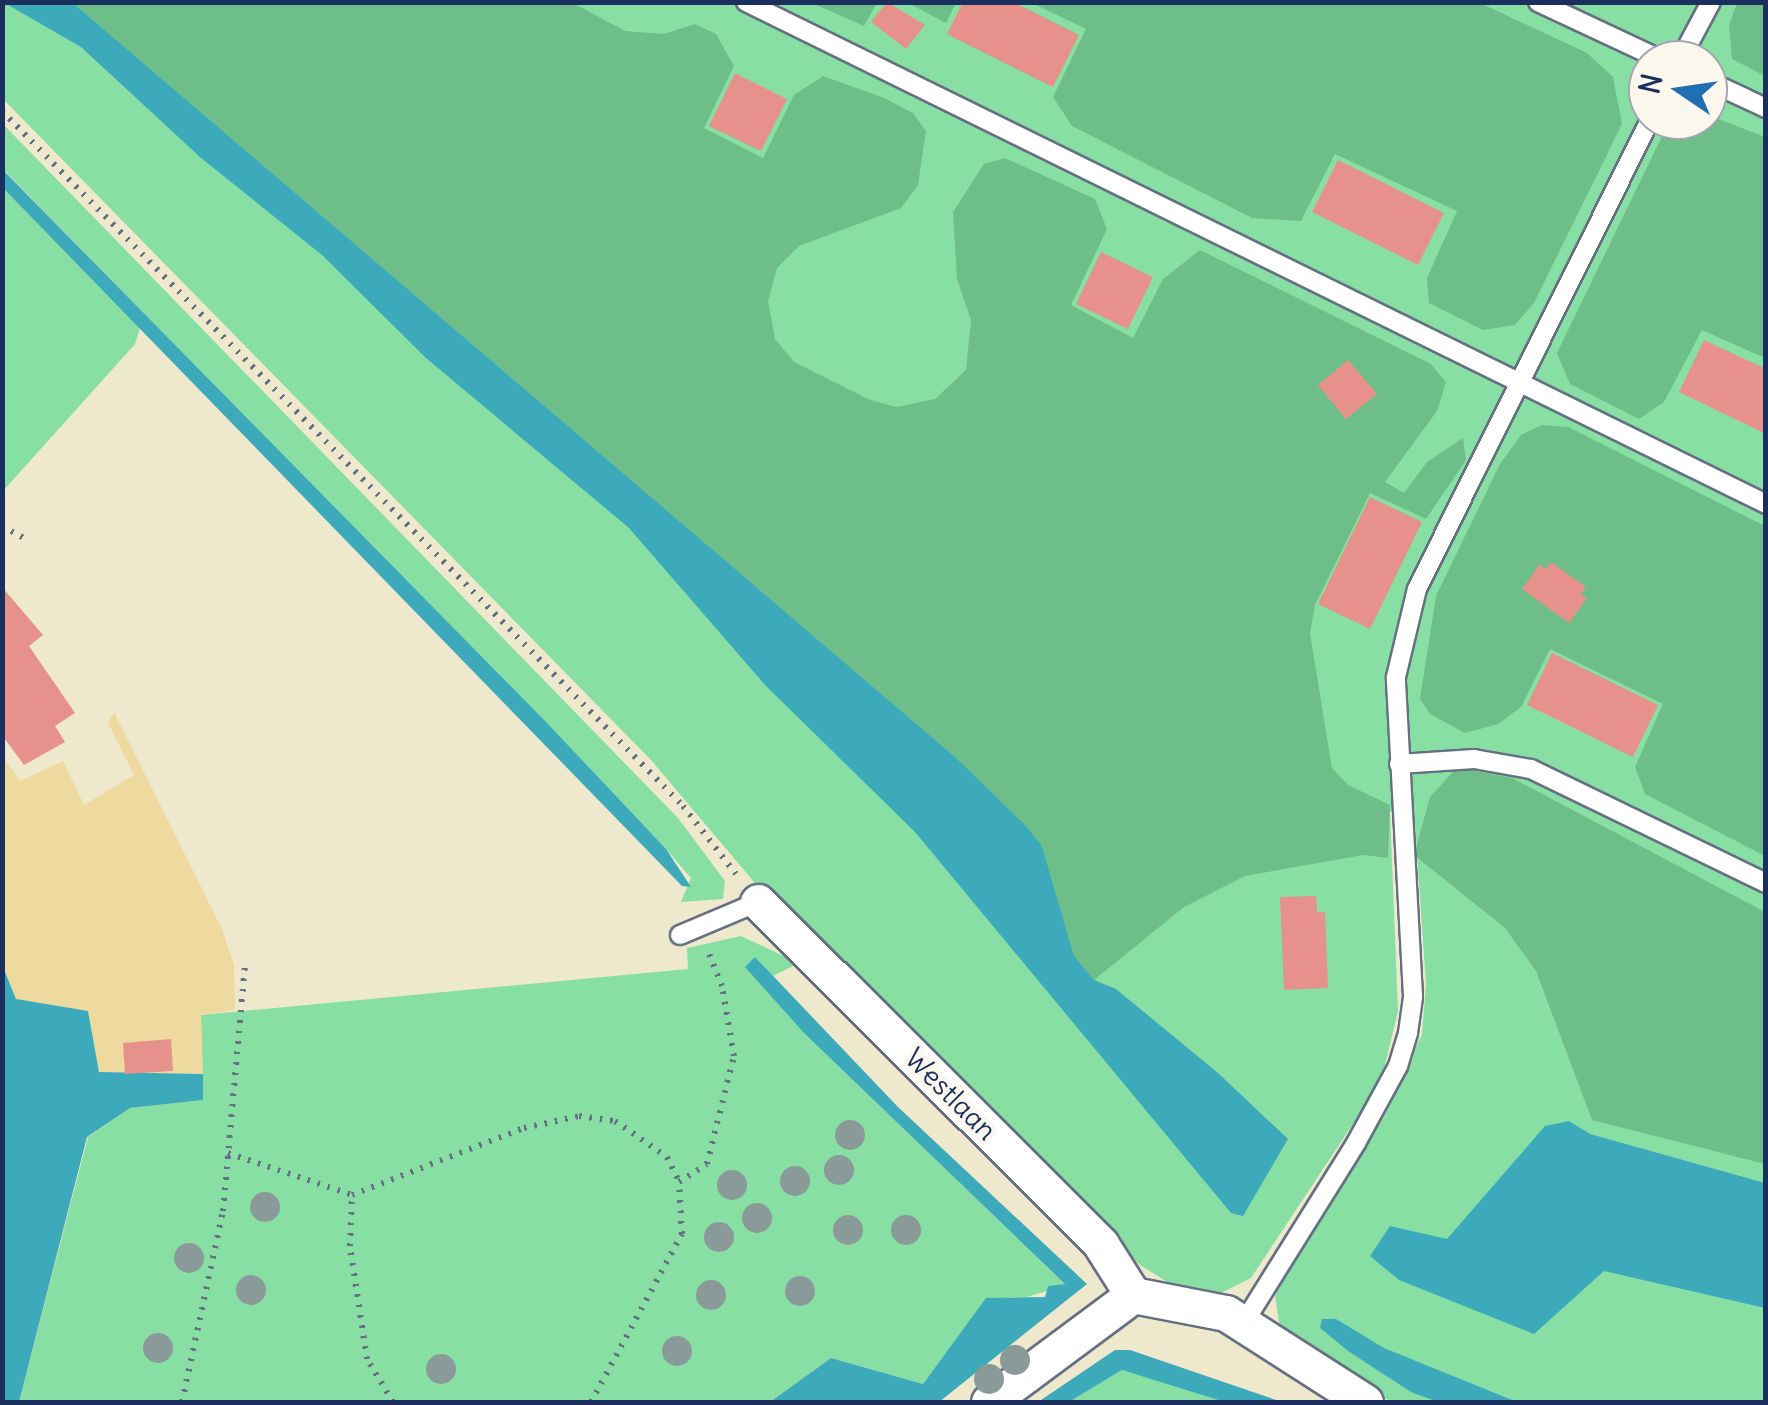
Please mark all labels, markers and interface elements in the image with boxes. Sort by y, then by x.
north arrow [1628,40,1728,140]
text: N [1631,70,1670,97]
street label: Westlaan [898,1041,1004,1147]

